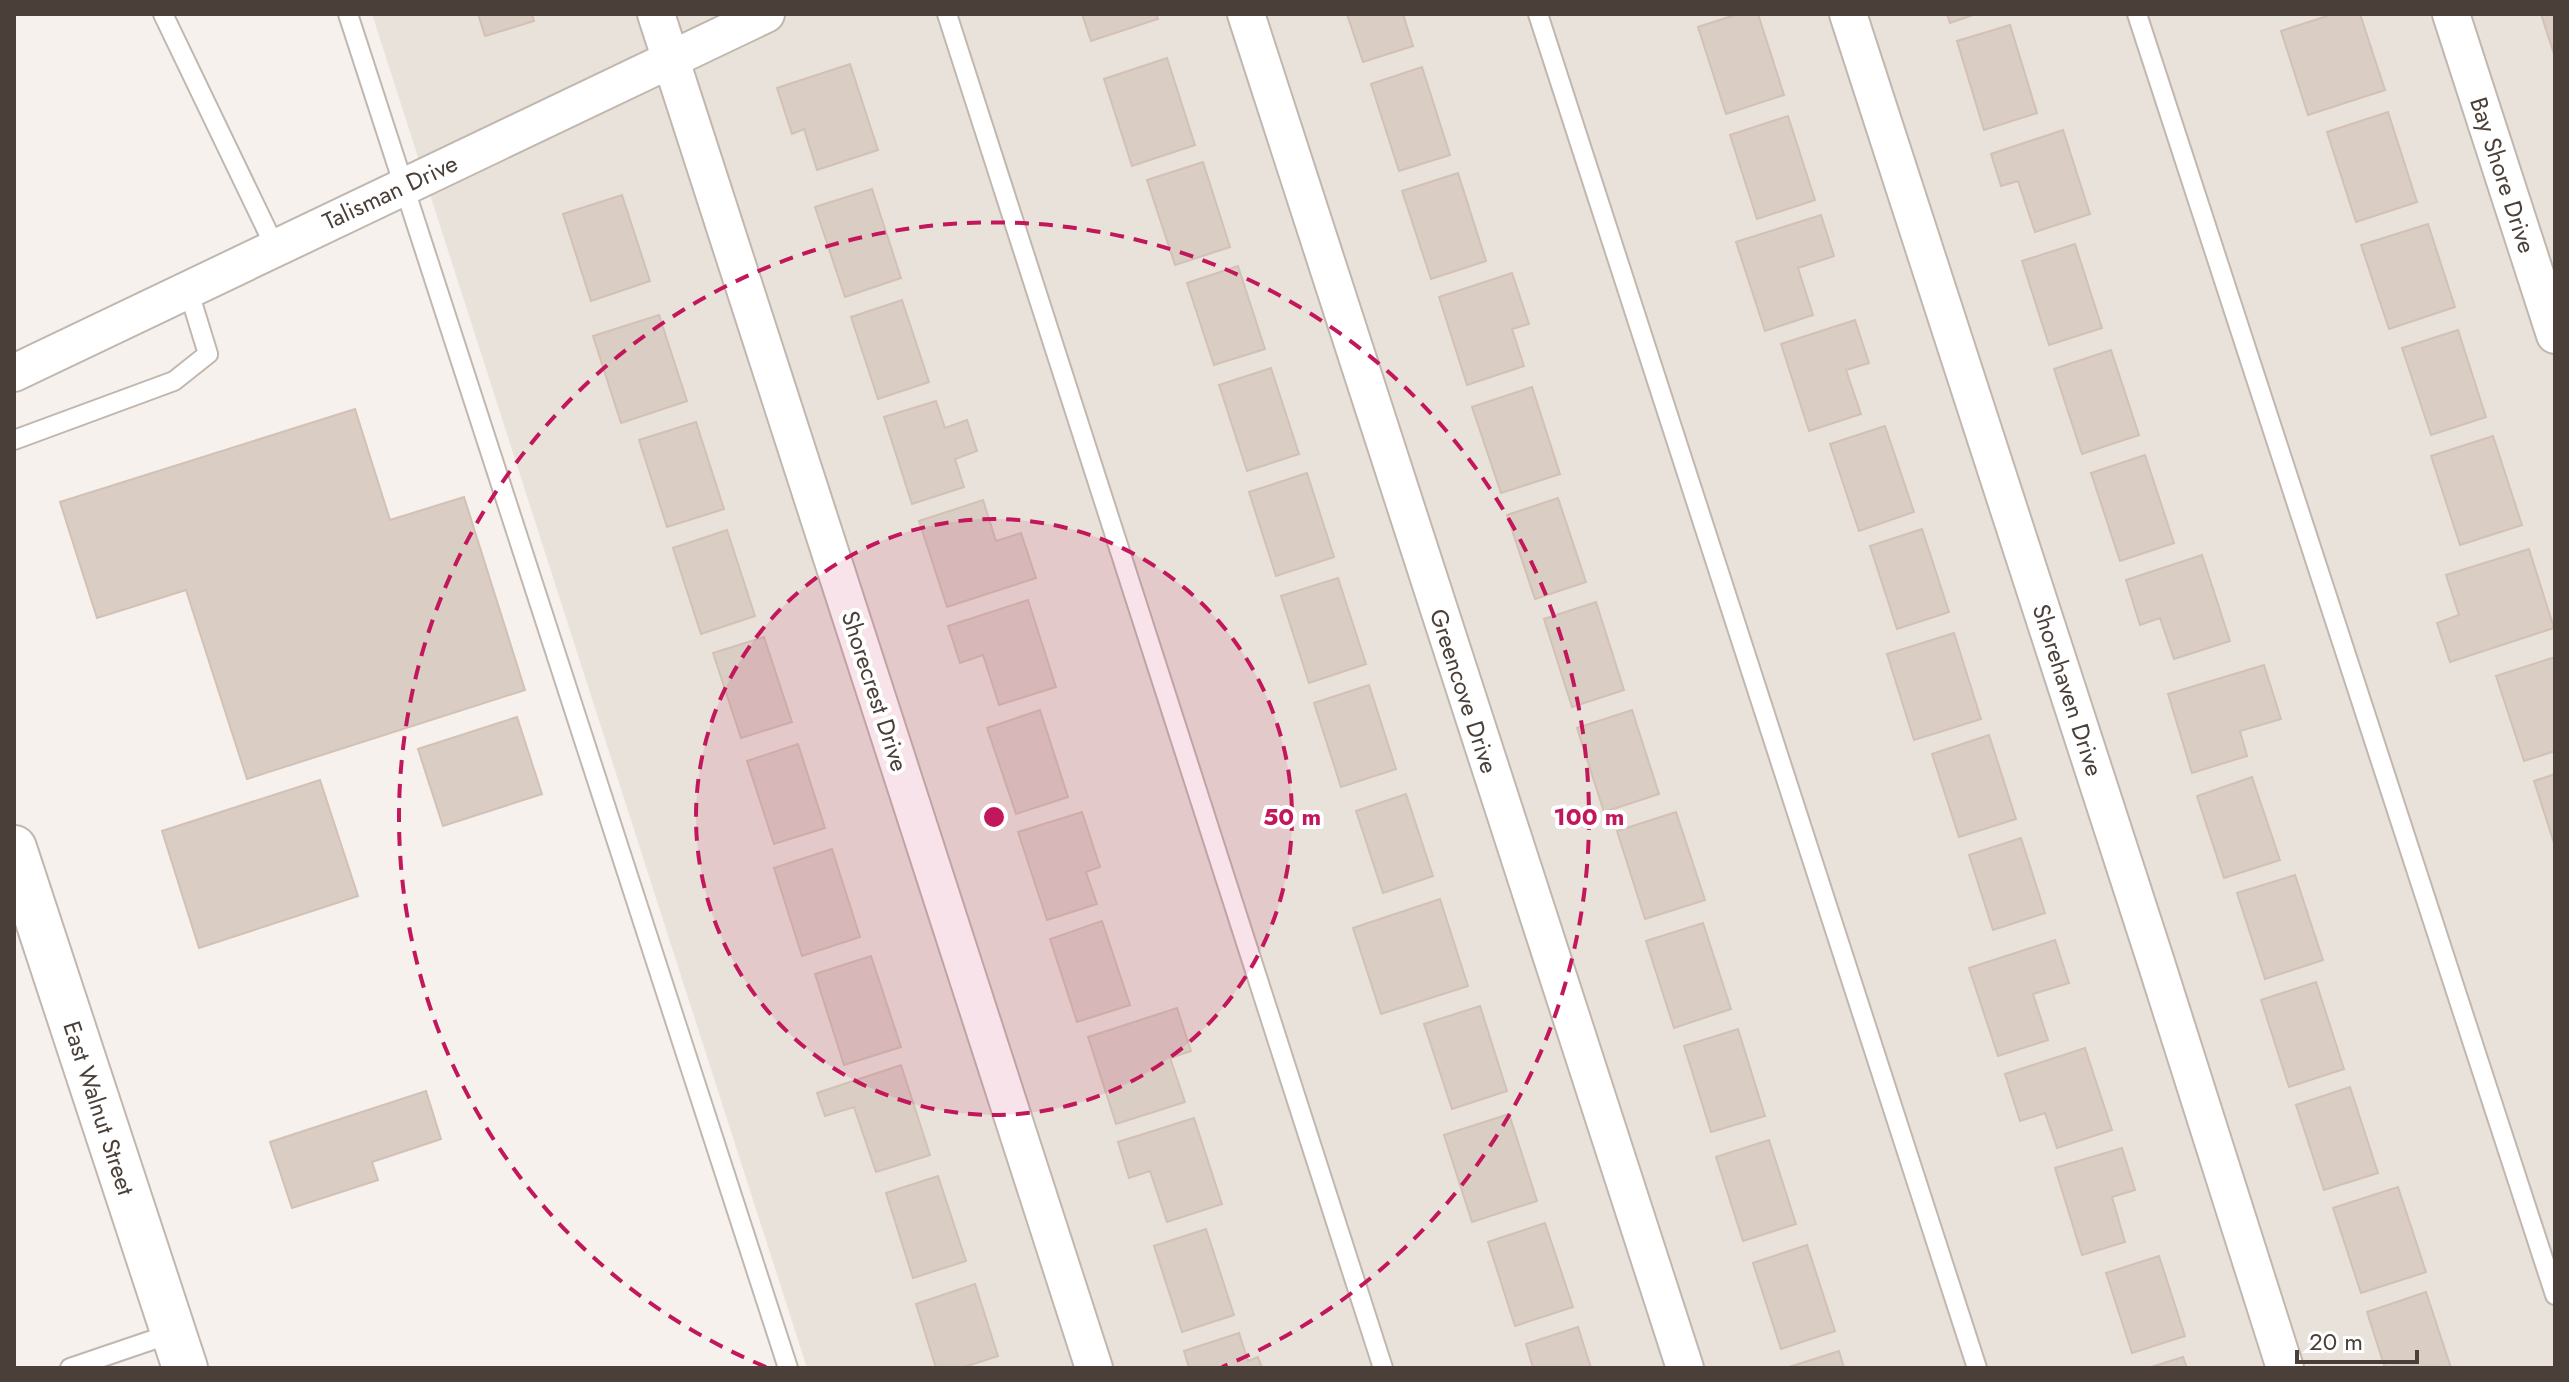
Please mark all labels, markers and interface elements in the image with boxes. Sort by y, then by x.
street label: Bay Shore Drive [2461,92,2545,258]
street label: Talisman Drive [317,145,463,239]
street label: Shorehaven Drive [2024,600,2112,780]
street label: Greencove Drive [1421,604,1507,778]
street label: Shorecrest Drive [833,606,917,776]
text: 50 m [1263,799,1321,834]
text: 100 m [1554,799,1624,834]
centre of rings [980,803,1008,831]
street label: East Walnut Street [54,1016,144,1200]
scale bar [2297,1314,2417,1364]
text: 20 m [2309,1324,2363,1359]

